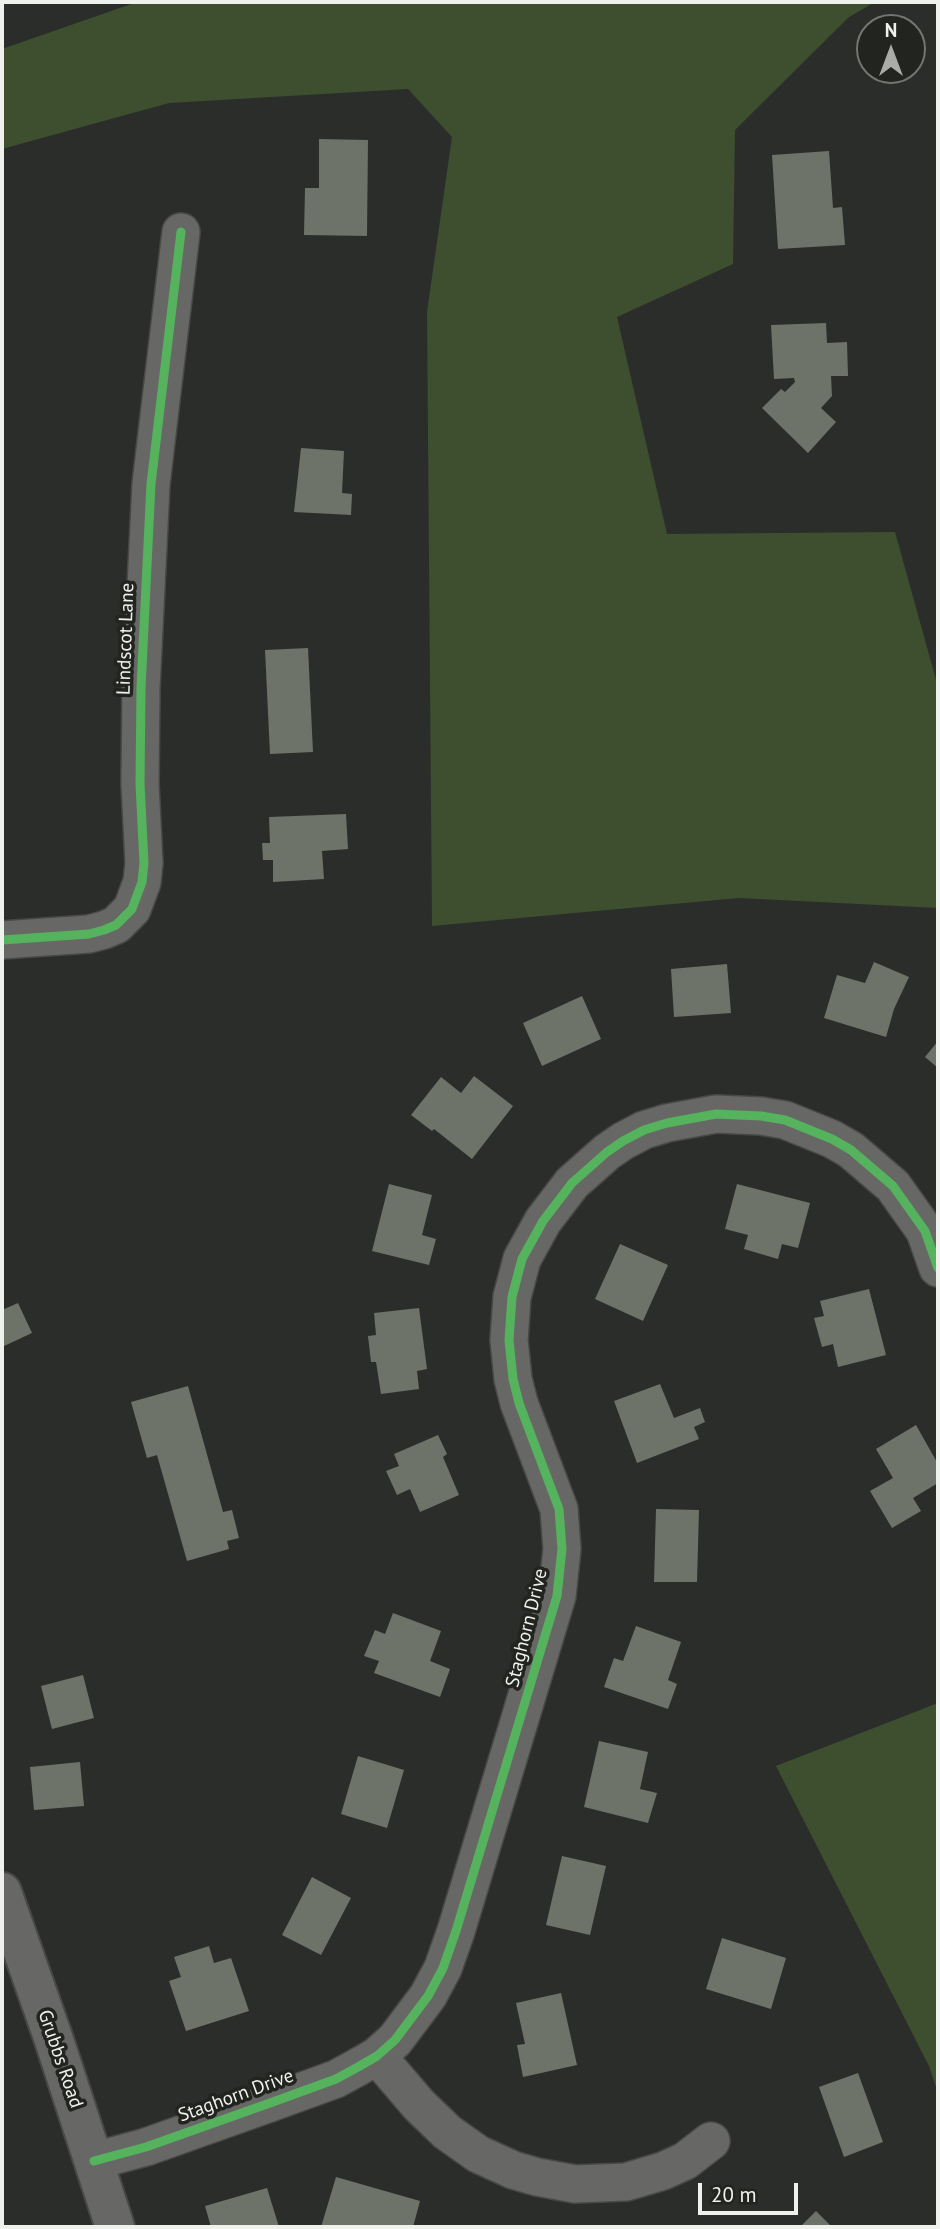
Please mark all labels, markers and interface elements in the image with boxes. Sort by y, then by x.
north arrow [856,14,926,84]
text: N [885,18,897,42]
street label: Lindscot Lane [113,583,139,695]
street label: Staghorn Drive [501,1566,553,1690]
street label: Grubbs Road [33,2007,87,2111]
street label: Staghorn Drive [175,2065,297,2127]
scale bar [702,2170,802,2214]
text: 20 m [711,2181,757,2208]

